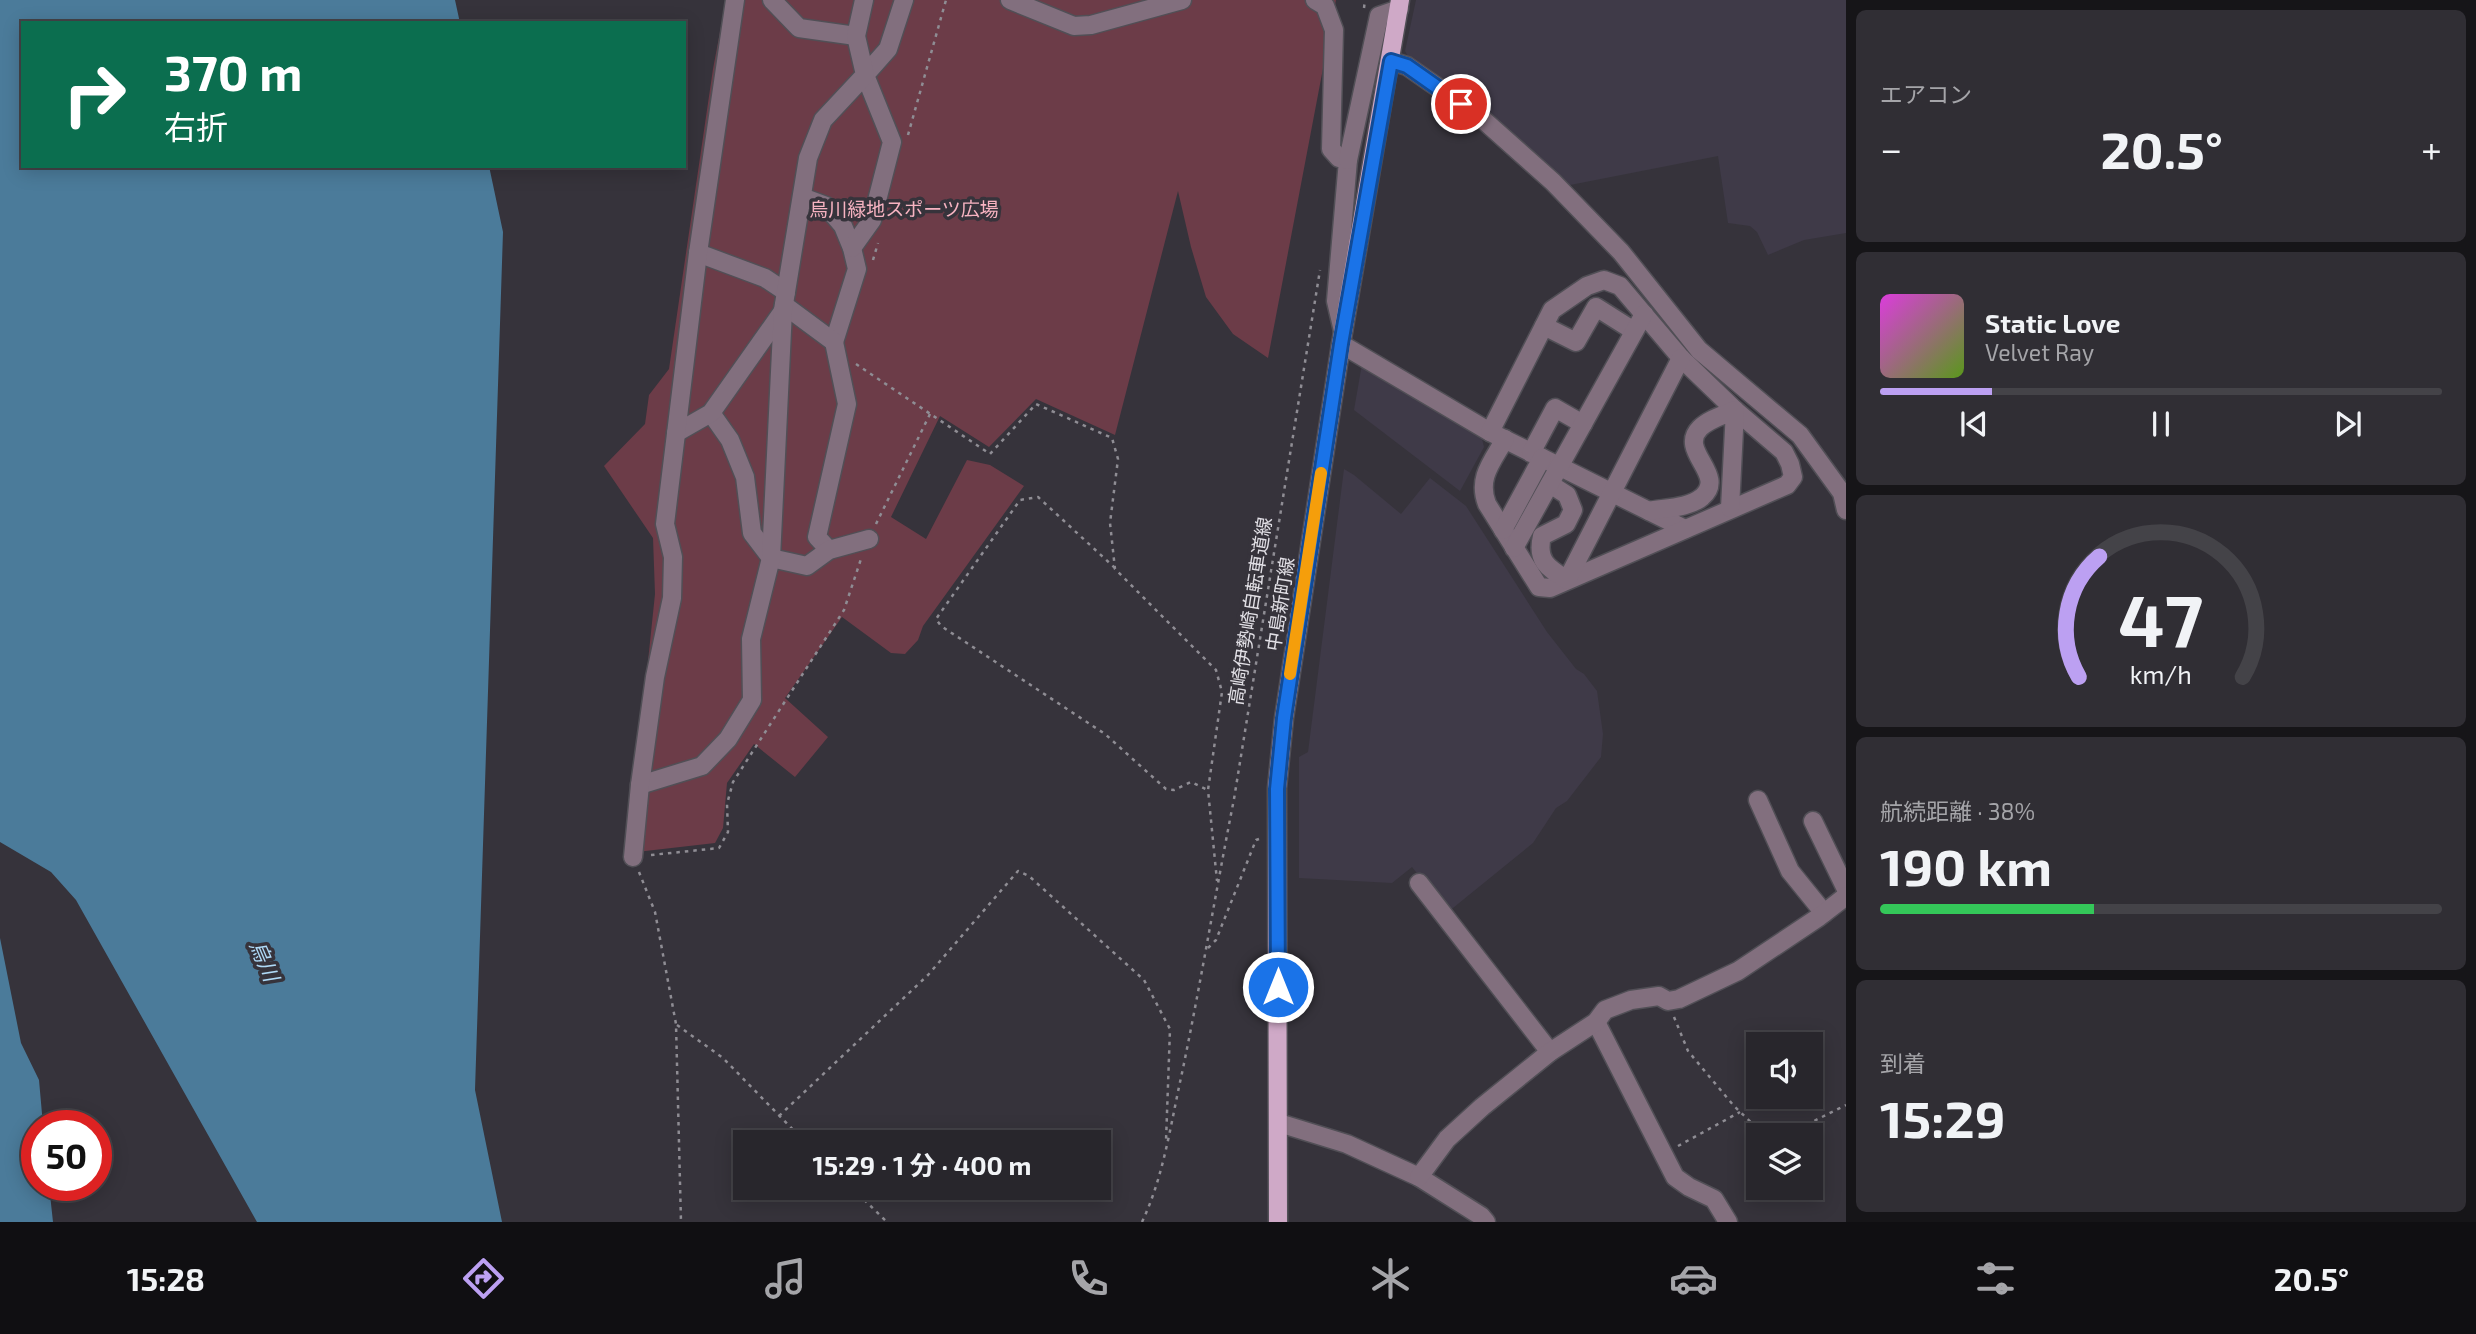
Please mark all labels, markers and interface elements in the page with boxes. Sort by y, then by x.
text: 370 m [164,42,302,101]
icon: right [49,49,140,140]
pin [1431,74,1491,134]
text: エアコン [1880,80,1972,108]
icon: arrive [1442,85,1480,123]
text: 右折 [164,107,228,145]
text: 20.5° [2100,117,2223,179]
text: − [1880,125,1902,171]
text: + [2421,125,2442,171]
park label: 烏川緑地スポーツ広場 [809,197,999,220]
text: Static Love [1985,307,2121,338]
text: Velvet Ray [1985,338,2094,366]
icon: previous [1955,405,1993,443]
icon: pause [2142,405,2180,443]
icon: next [2329,405,2367,443]
street label: 高崎伊勢崎自転車道線 [1223,515,1276,707]
street label: 中島新町線 [1261,555,1298,653]
text: 47 [2119,574,2203,662]
text: km/h [2130,659,2192,689]
text: 航続距離 · 38% [1880,797,2035,825]
text: 190 km [1880,834,2052,896]
water label: 烏川 [246,936,286,986]
position arrow [1241,950,1315,1024]
map controls [1746,1032,1823,1200]
button: sound [1746,1032,1823,1109]
text: 到着 [1880,1049,1926,1077]
text: 15:29 [1880,1086,2005,1148]
speed limit sign: 50 [21,1110,112,1201]
button: layers [1746,1123,1823,1200]
text: 15:29 · 1 分 · 400 m [813,1149,1031,1180]
icon: directions [459,1254,508,1303]
icon: music [761,1254,810,1303]
icon: phone [1064,1254,1113,1303]
icon: climate [1366,1254,1415,1303]
icon: car [1669,1254,1718,1303]
icon: filters [1971,1254,2020,1303]
text: 15:28 [127,1259,205,1297]
text: 20.5° [2274,1259,2349,1297]

